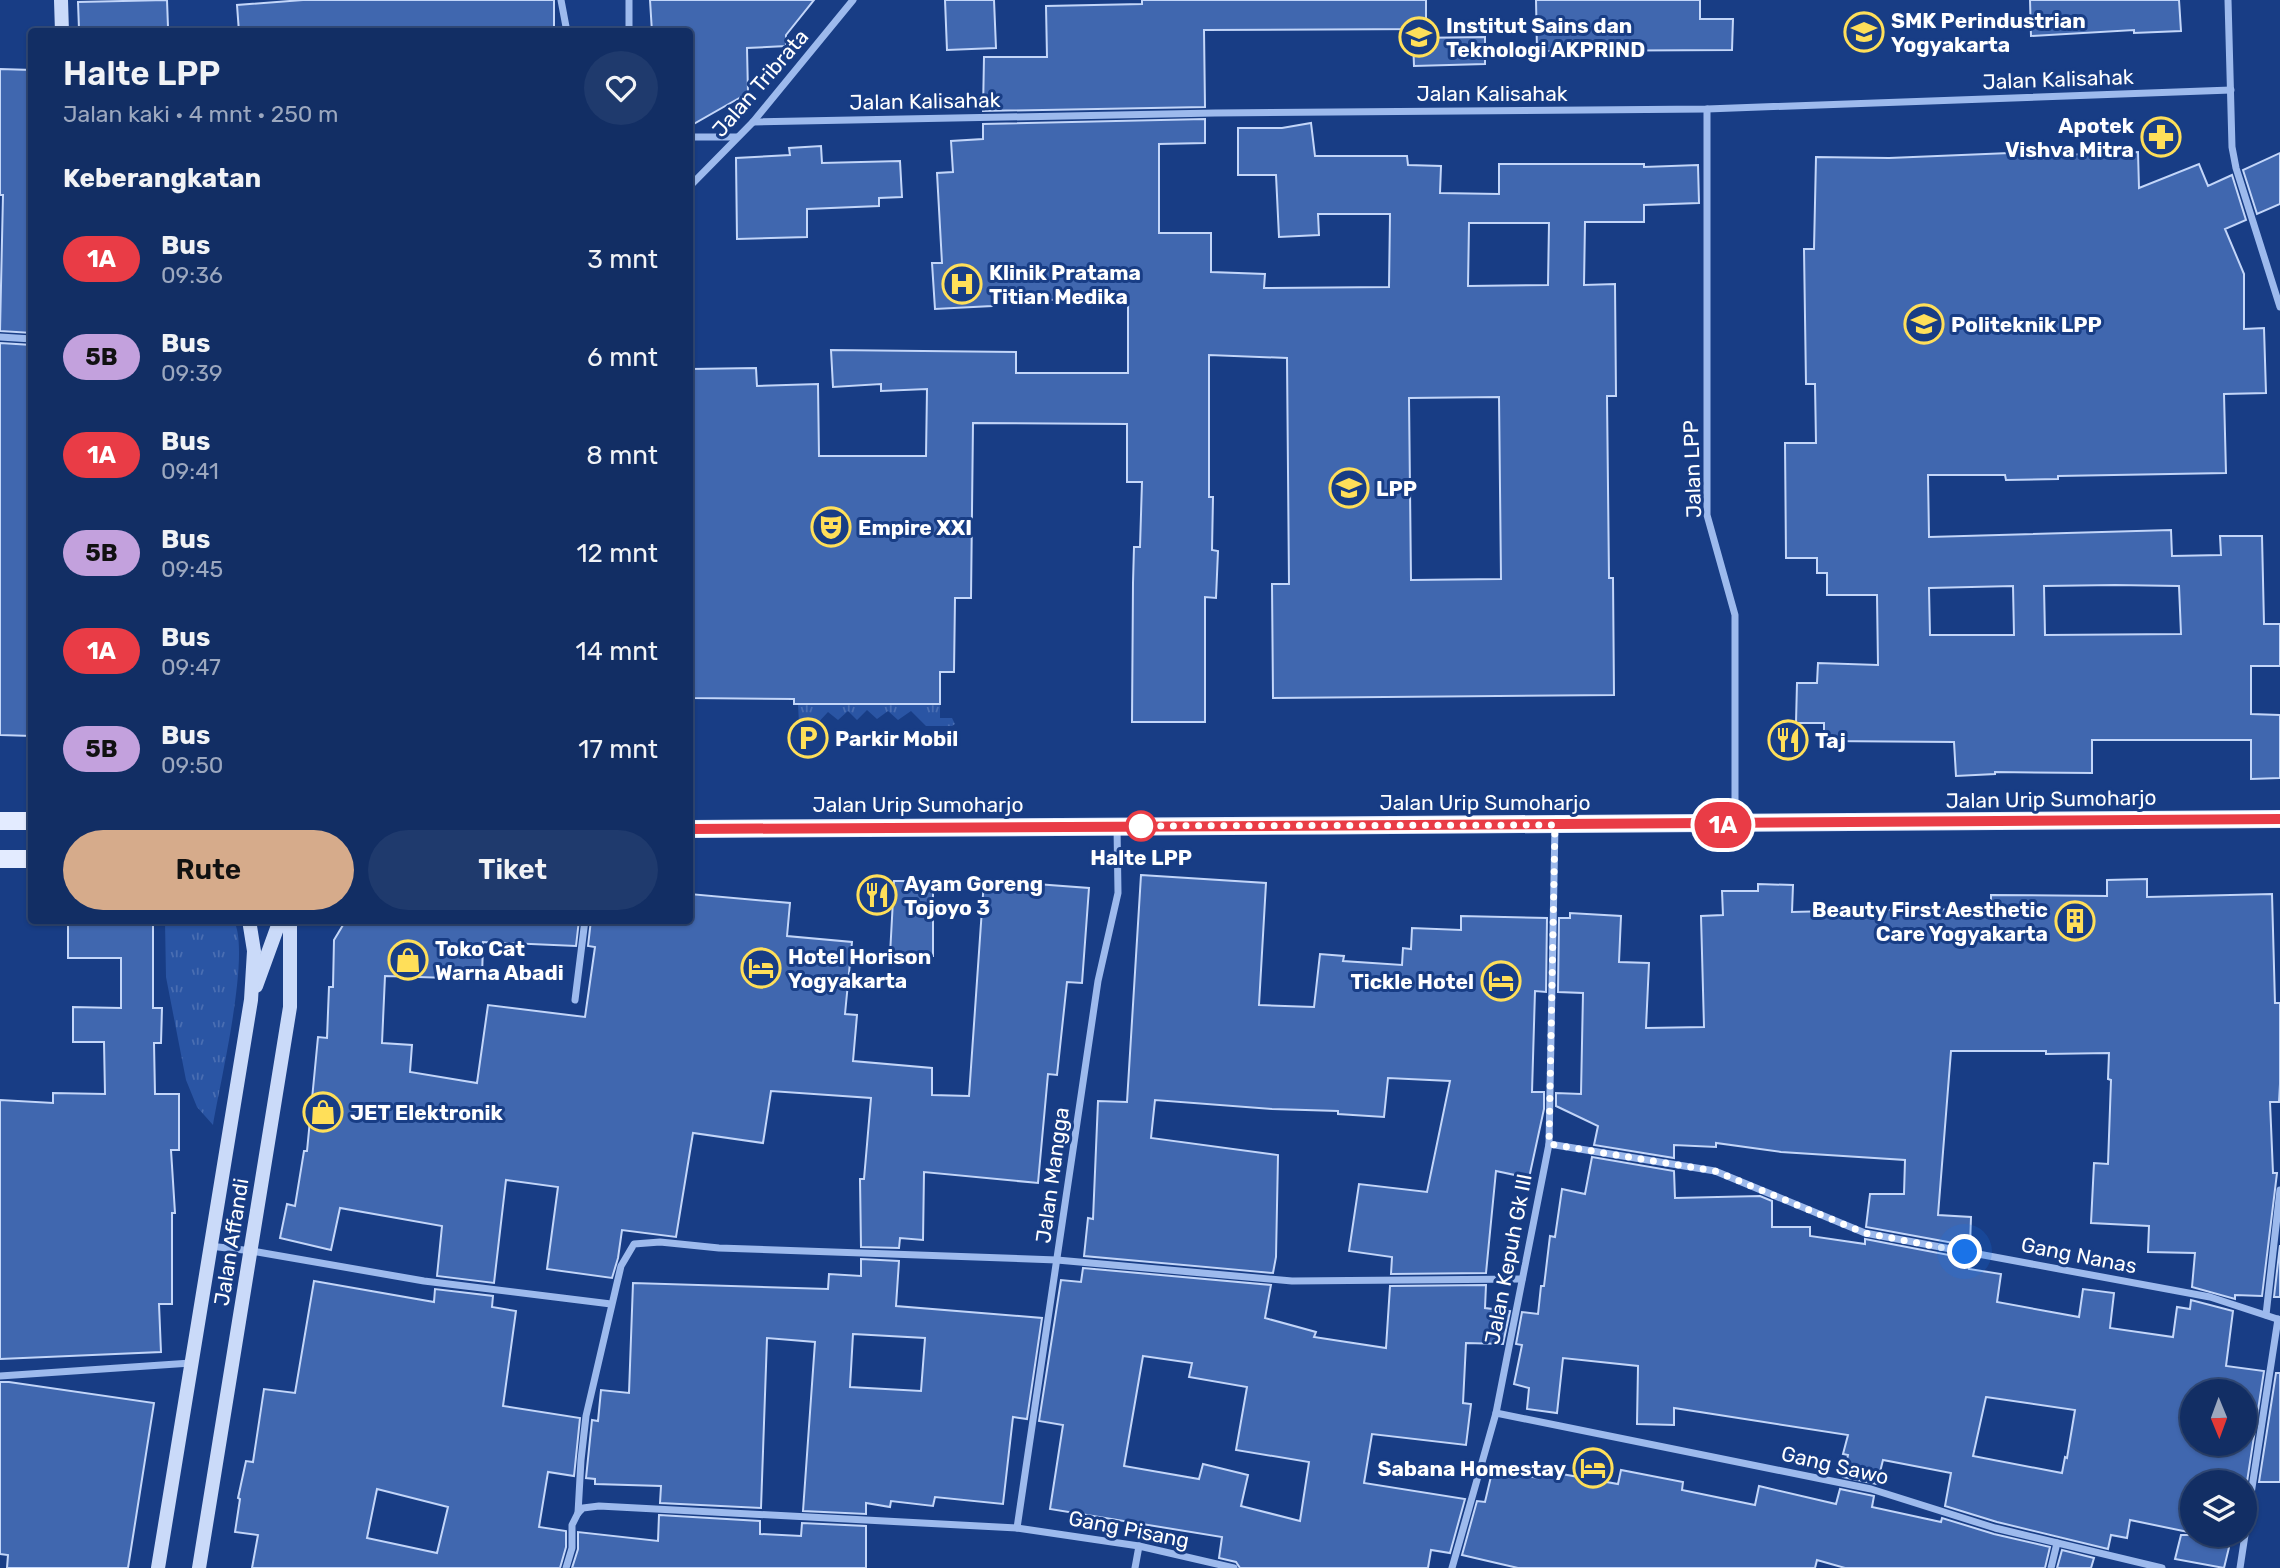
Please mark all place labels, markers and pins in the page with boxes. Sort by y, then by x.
place label: SMK Perindustrian Yogyakarta [1891,8,2086,57]
school or university icon: SMK Perindustrian Yogyakarta [1843,11,1885,53]
place label: Institut Sains dan Teknologi AKPRIND [1446,13,1645,62]
school or university icon: Institut Sains dan Teknologi AKPRIND [1398,16,1440,58]
place label: Apotek Vishva Mitra [2005,113,2135,162]
pharmacy icon: Apotek Vishva Mitra [2140,116,2182,158]
place label: Klinik Pratama Titian Medika [989,260,1141,309]
hospital icon: Klinik Pratama Titian Medika [941,263,983,305]
school or university icon: Politeknik LPP [1903,303,1945,345]
place label: Politeknik LPP [1951,312,2102,337]
school or university icon: LPP [1328,467,1370,509]
place label: LPP [1376,476,1417,501]
theatre icon: Empire XXI [810,506,852,548]
place label: Empire XXI [858,515,972,540]
parking icon: Parkir Mobil [787,717,829,759]
restaurant icon: Taj [1767,719,1809,761]
place label: Parkir Mobil [835,726,958,751]
place label: Taj [1815,728,1846,753]
marker: Halte LPP [1126,811,1156,841]
place label: Halte LPP [1090,845,1192,870]
place label: Ayam Goreng Tojoyo 3 [904,871,1043,920]
restaurant icon: Ayam Goreng Tojoyo 3 [856,874,898,916]
place label: Beauty First Aesthetic Care Yogyakarta [1812,897,2048,946]
building icon: Beauty First Aesthetic Care Yogyakarta [2054,900,2096,942]
place label: Toko Cat Warna Abadi [435,936,564,985]
shop icon: Toko Cat Warna Abadi [387,939,429,981]
place label: Hotel Horison Yogyakarta [788,944,931,993]
hotel icon: Hotel Horison Yogyakarta [740,947,782,989]
hotel icon: Tickle Hotel [1480,960,1522,1002]
place label: Tickle Hotel [1351,969,1474,994]
shop icon: JET Elektronik [302,1091,344,1133]
place label: JET Elektronik [350,1100,504,1125]
hotel icon: Sabana Homestay [1572,1447,1614,1489]
place label: Sabana Homestay [1378,1456,1566,1481]

